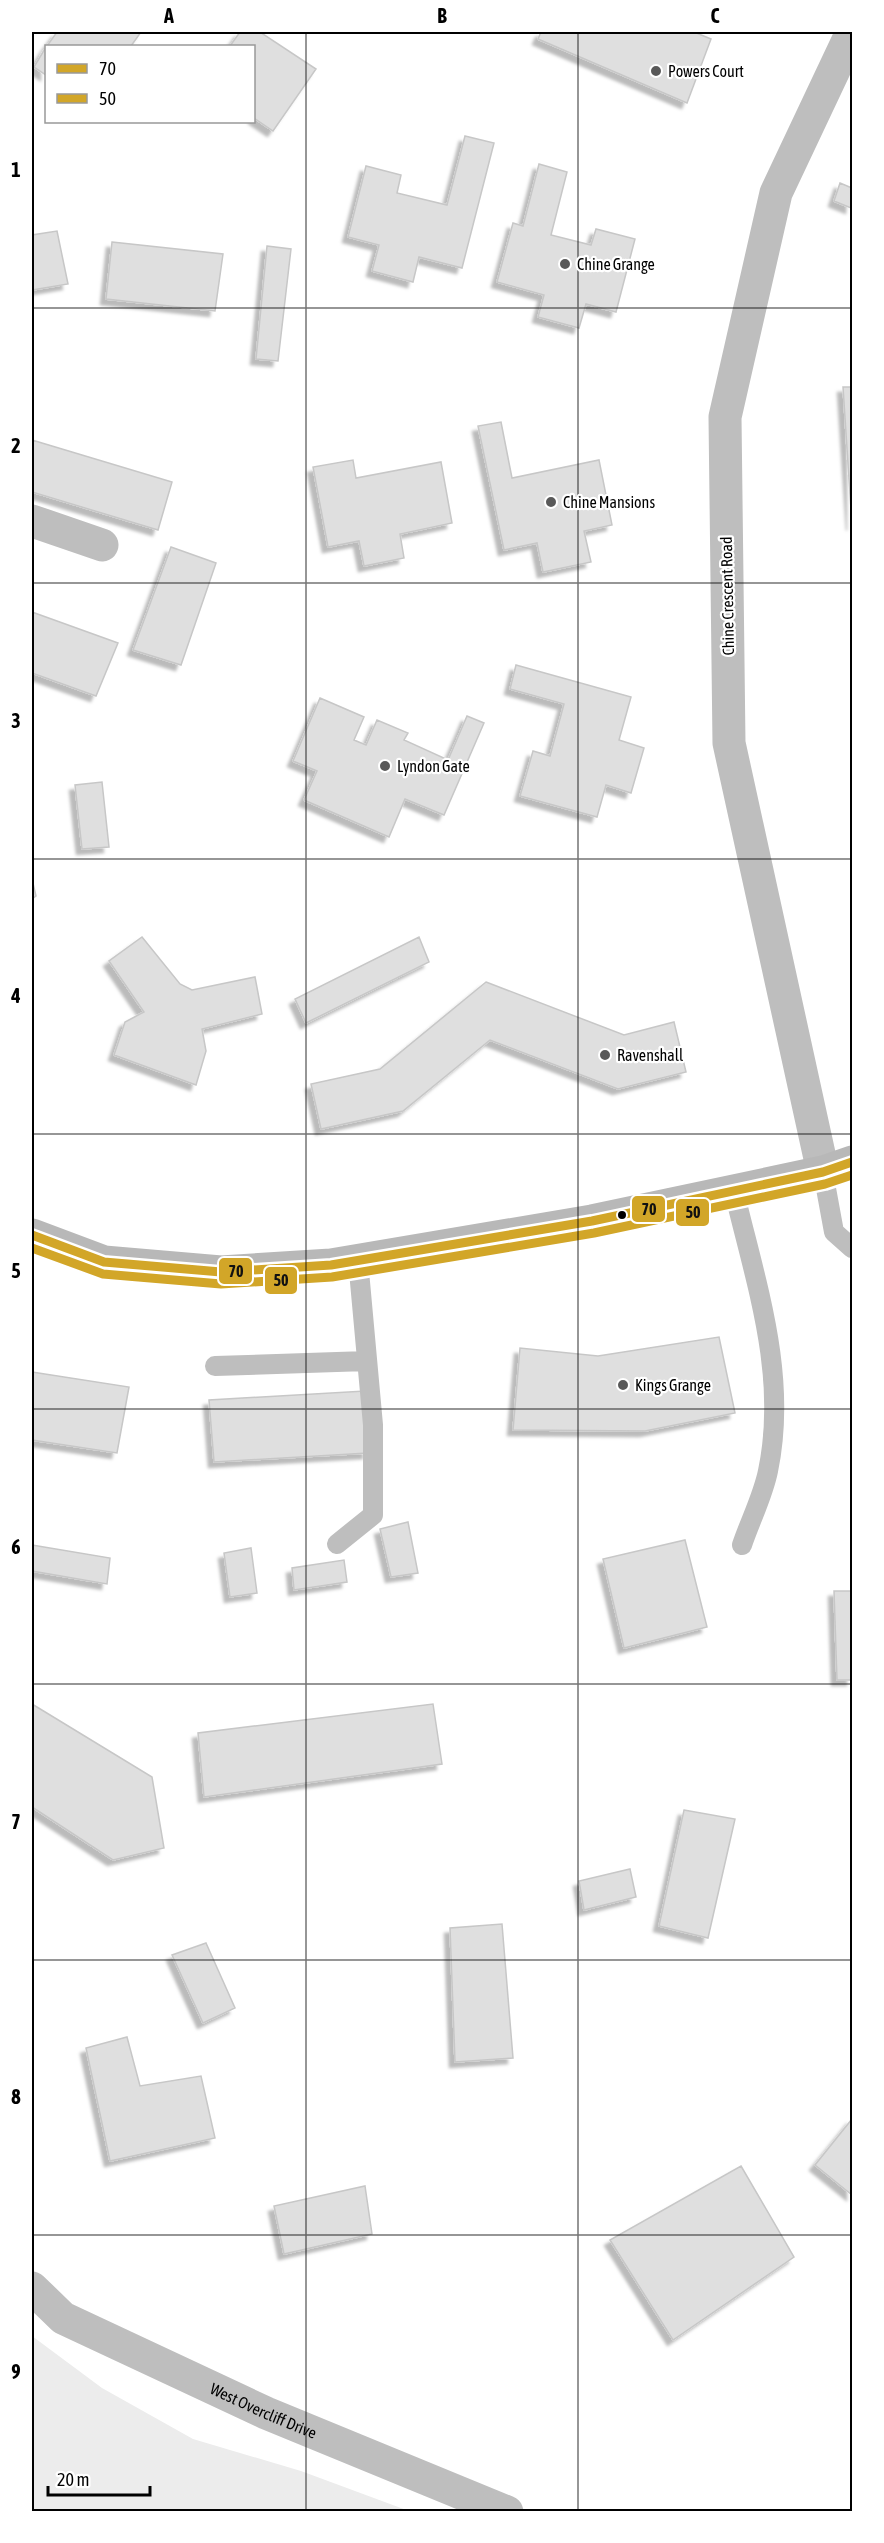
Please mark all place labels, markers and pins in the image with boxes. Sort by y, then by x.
place label: Powers Court [668,62,744,80]
marker: Powers Court [649,64,663,78]
place label: Chine Grange [577,255,655,274]
marker: Chine Grange [558,257,572,271]
place label: Chine Mansions [563,493,655,511]
marker: Chine Mansions [544,495,558,509]
place label: Lyndon Gate [397,757,470,776]
marker: Lyndon Gate [378,759,392,773]
place label: Ravenshall [617,1046,684,1064]
marker: Ravenshall [598,1048,612,1062]
unlabelled marker [616,1209,628,1221]
place label: Kings Grange [635,1376,711,1395]
marker: Kings Grange [616,1378,630,1392]

